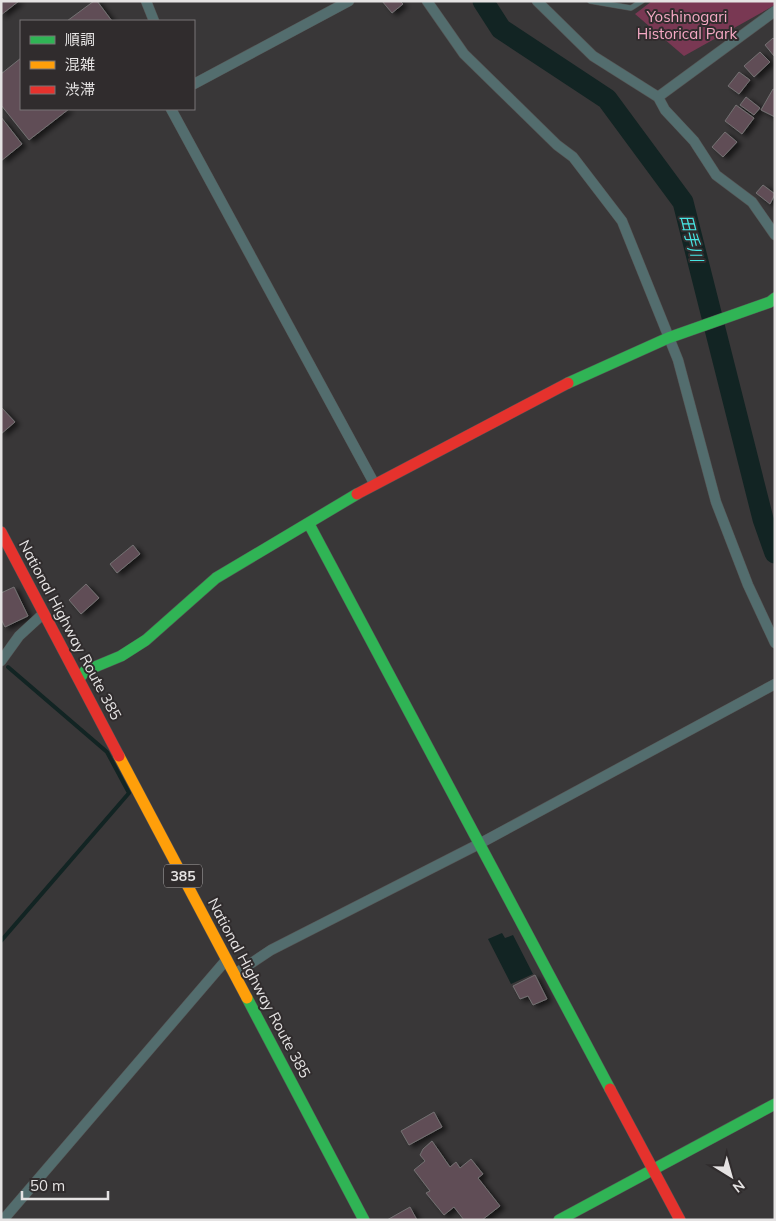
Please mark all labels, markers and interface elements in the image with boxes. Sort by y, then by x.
park label: Yoshinogari Historical Park [637,7,738,43]
legend [20,20,195,110]
text: 順調 [65,30,95,49]
text: 混雑 [65,55,95,74]
text: 渋滞 [65,80,95,99]
water label: 田手川 [676,212,708,266]
street label: National Highway Route 385 [15,537,126,723]
road number: 385 [164,864,202,888]
street label: National Highway Route 385 [204,895,315,1081]
north arrow [706,1151,756,1201]
scale bar [22,1168,109,1200]
text: 50 m [30,1176,65,1195]
text: N [729,1176,748,1197]

